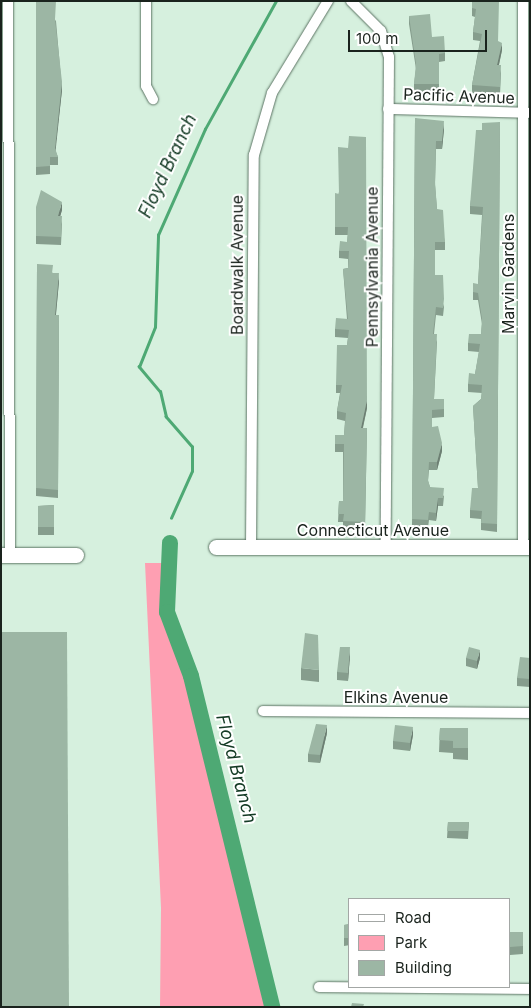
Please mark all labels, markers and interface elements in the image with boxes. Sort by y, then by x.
scale bar [351,20,490,52]
text: 100 m [356,29,398,48]
street label: Pacific Avenue [403,84,515,108]
water label: Floyd Branch [135,111,201,221]
street label: Pennsylvania Avenue [362,187,382,347]
street label: Boardwalk Avenue [227,195,247,335]
street label: Marvin Gardens [498,214,518,334]
street label: Connecticut Avenue [297,520,449,540]
street label: Elkins Avenue [344,687,448,707]
water label: Floyd Branch [211,712,261,826]
legend [348,898,511,988]
text: Road [395,908,431,927]
text: Park [395,933,427,952]
text: Building [395,958,452,977]

